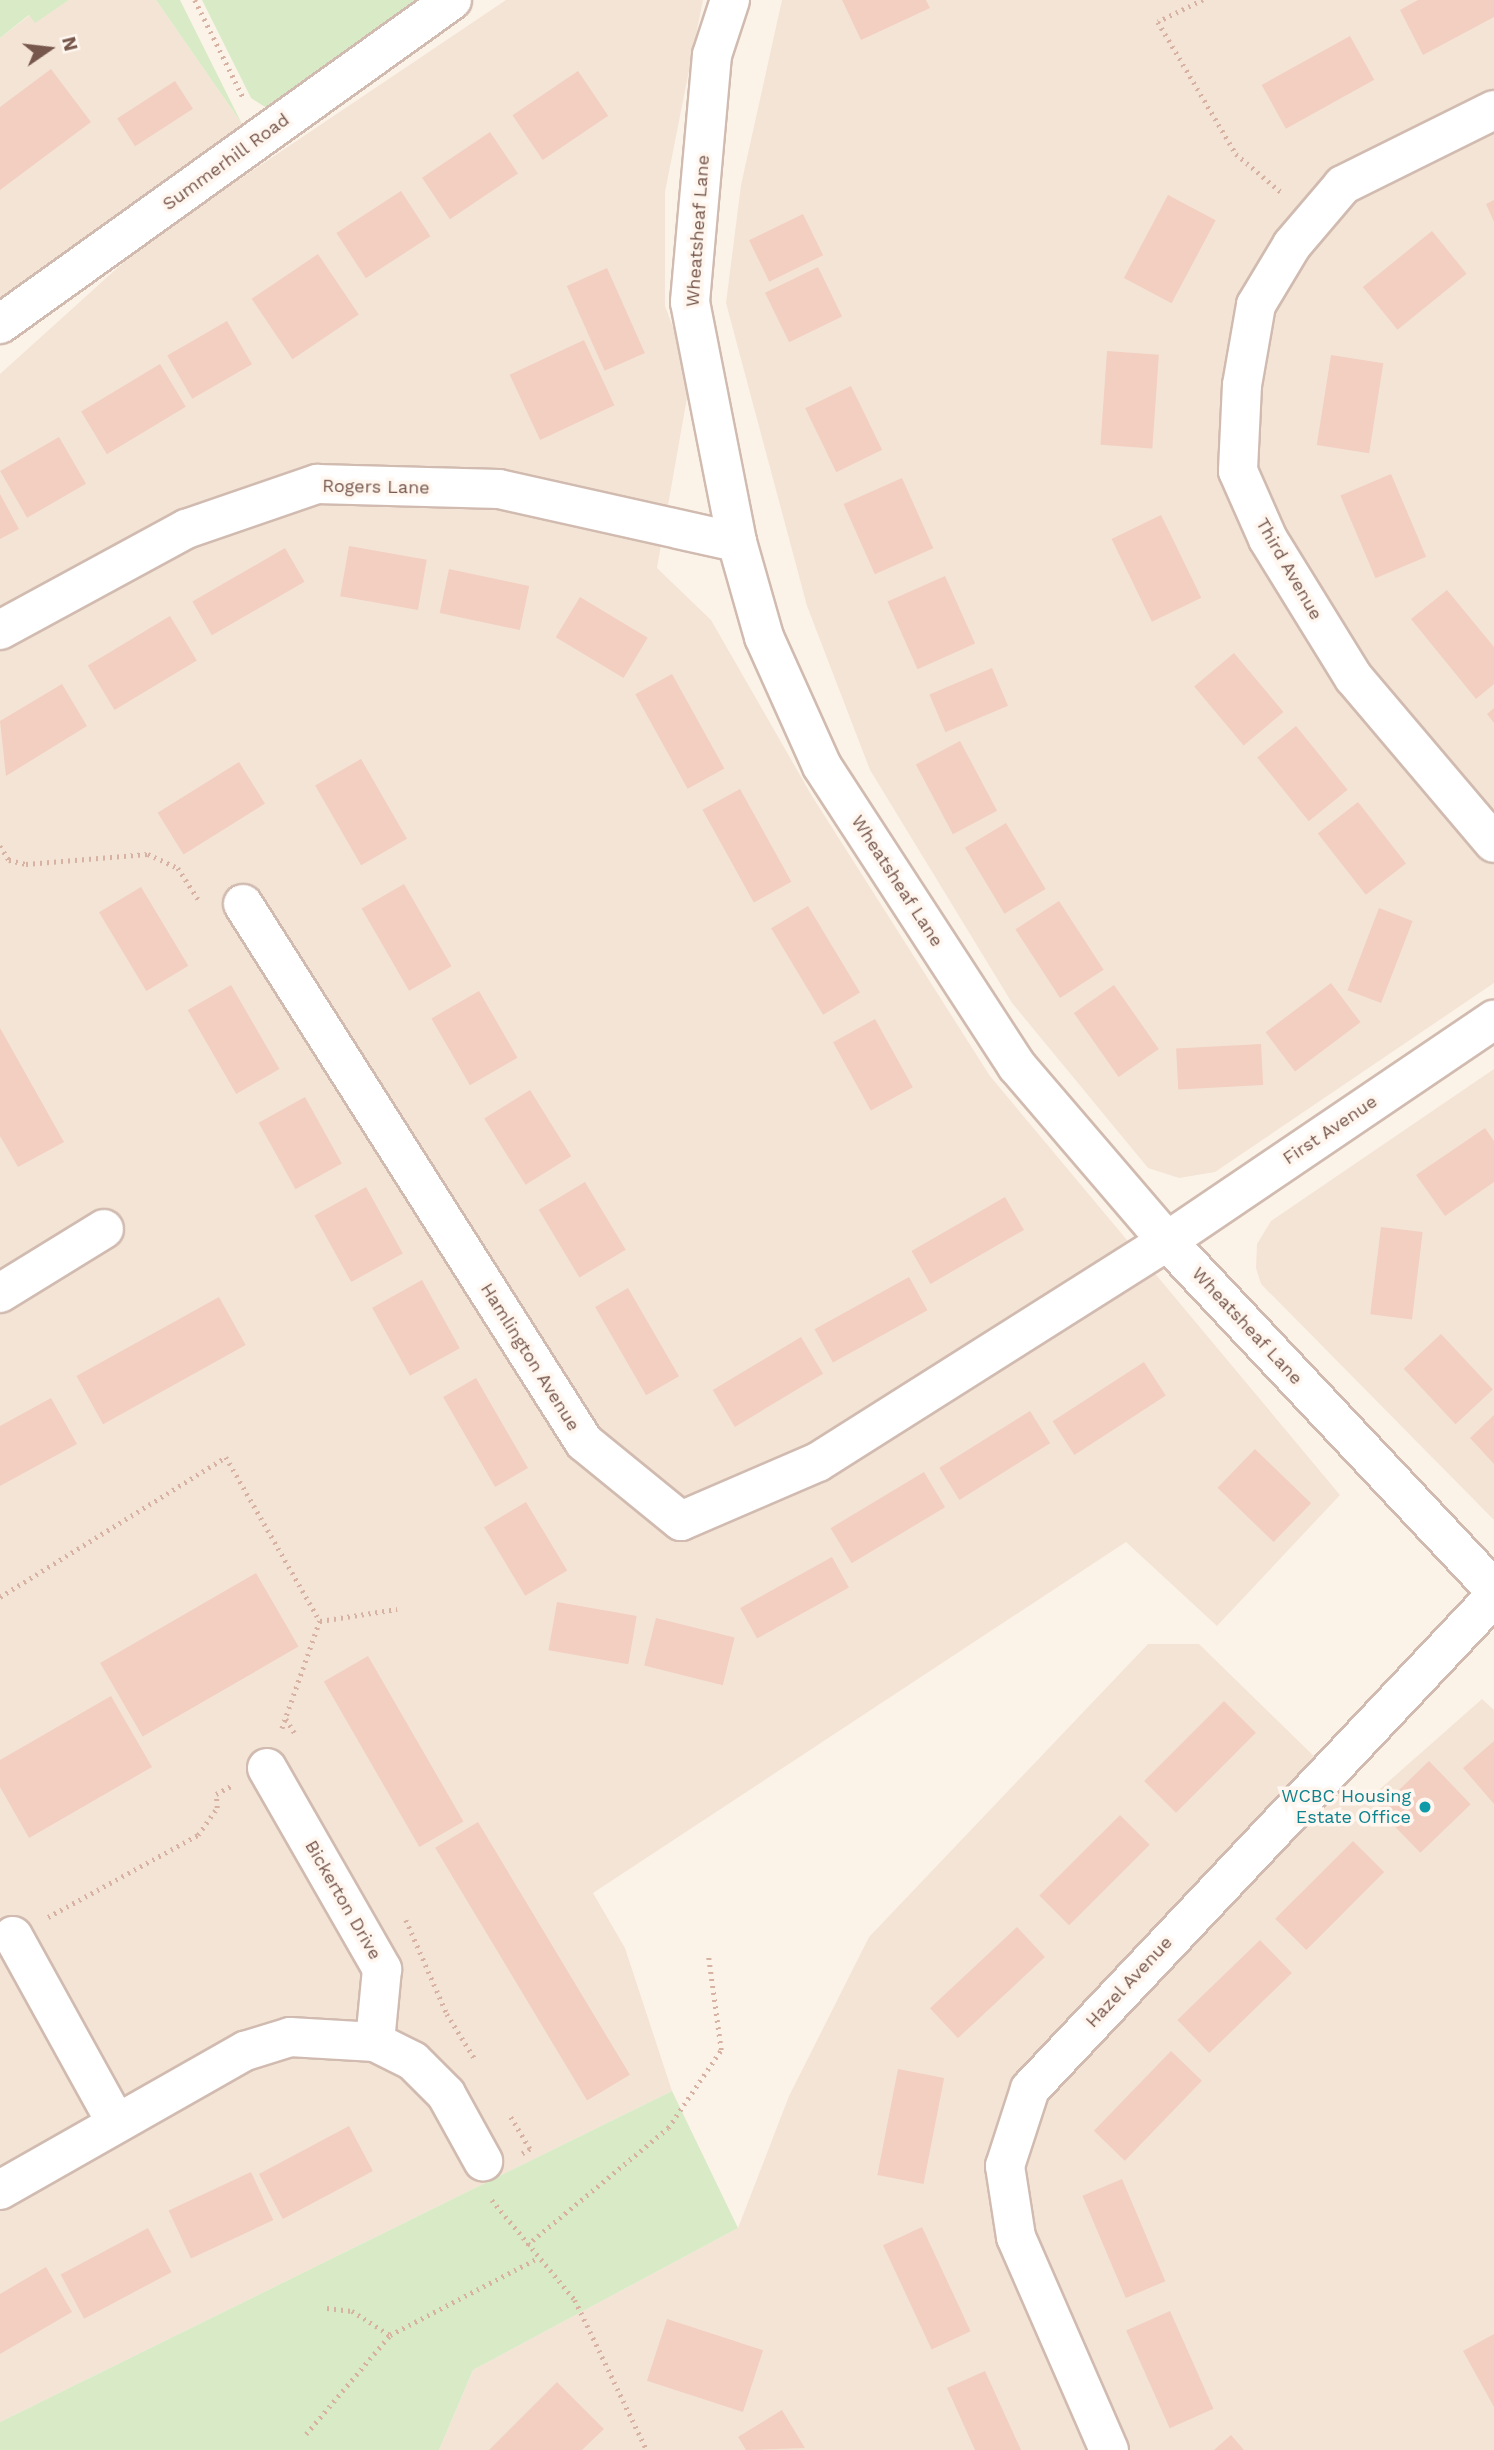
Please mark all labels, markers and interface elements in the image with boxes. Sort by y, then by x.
north arrow [14,14,84,84]
text: N [57,34,83,53]
street label: Summerhill Road [158,109,294,215]
street label: Wheatsheaf Lane [682,154,714,308]
street label: Rogers Lane [322,475,430,499]
street label: Third Avenue [1251,514,1327,624]
street label: Wheatsheaf Lane [846,811,948,951]
street label: First Avenue [1279,1090,1381,1170]
street label: Wheatsheaf Lane [1187,1263,1307,1389]
street label: Hamlington Avenue [476,1279,584,1435]
place label: WCBC Housing Estate Office [1281,1786,1411,1828]
marker: WCBC Housing Estate Office [1417,1799,1433,1815]
street label: Bickerton Drive [300,1837,386,1963]
street label: Hazel Avenue [1081,1931,1177,2033]

